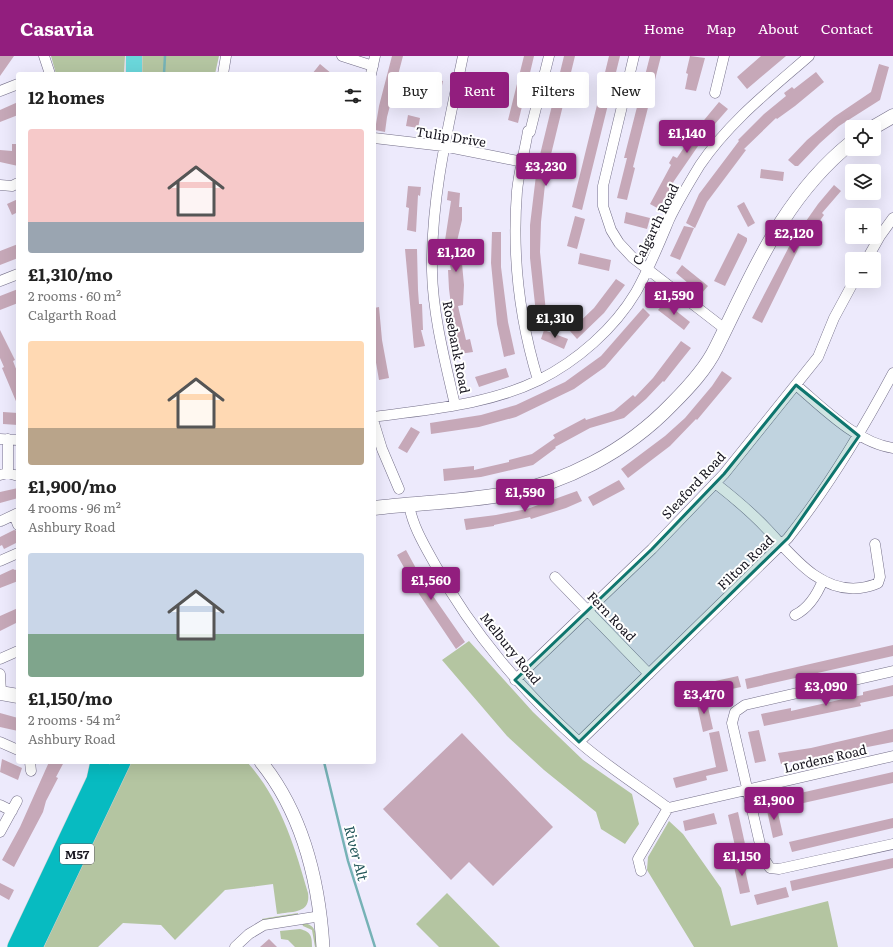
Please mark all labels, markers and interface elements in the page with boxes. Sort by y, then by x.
text: Casavia [20,14,94,42]
text: Home [644,18,684,38]
text: Map [706,18,736,38]
text: About [758,18,799,38]
text: Contact [821,18,873,38]
chip: Buy [388,72,442,108]
chip: Rent [450,72,509,108]
chip: Filters [517,72,589,108]
chip: New [597,72,655,108]
text: 12 homes [28,84,104,109]
icon: filters [342,85,364,107]
pin: £1,140 [654,120,720,154]
map controls [845,120,881,288]
button: locate [845,120,881,156]
street label: Tulip Drive [414,121,488,151]
text: £1,140 [668,123,706,142]
pin: £3,230 [513,153,579,187]
icon: home [160,155,232,227]
text: £3,230 [525,156,567,175]
button: layers [845,164,881,200]
street label: Calgarth Road [627,180,683,268]
button: + [845,208,881,244]
pin: £2,120 [761,220,827,254]
text: £2,120 [774,223,814,242]
pin: £1,120 [423,239,489,273]
text: £1,120 [437,242,475,261]
button: − [845,252,881,288]
text: £1,310/mo [28,261,113,286]
pin: £1,590 [641,282,707,316]
text: £1,590 [654,285,694,304]
text: 2 rooms · 60 m² [28,286,121,305]
street label: Rosebank Road [439,299,475,395]
text: Calgarth Road [28,305,116,324]
pin: £1,310 [522,305,588,339]
text: £1,310 [536,308,574,327]
icon: home [160,367,232,439]
street label: Sleaford Road [657,447,729,523]
text: £1,900/mo [28,473,117,498]
pin: £1,590 [492,479,558,513]
text: £1,590 [505,482,545,501]
text: 4 rooms · 96 m² [28,498,121,517]
text: Ashbury Road [28,517,116,536]
street label: Filton Road [713,530,777,594]
pin: £1,560 [398,567,464,601]
text: £1,560 [411,570,451,589]
icon: home [160,579,232,651]
street label: Fern Road [583,587,641,645]
street label: Melbury Road [476,608,546,688]
pin: £3,090 [793,673,859,707]
text: £3,090 [805,676,847,695]
pin: £3,470 [671,681,737,715]
text: £3,470 [683,684,725,703]
text: £1,150/mo [28,685,113,710]
text: 2 rooms · 54 m² [28,710,120,729]
text: Ashbury Road [28,729,116,748]
street label: Lordens Road [782,739,868,777]
pin: £1,900 [741,787,807,821]
text: £1,900 [754,790,794,809]
water label: River Alt [340,823,374,883]
pin: £1,150 [709,843,775,877]
road number: M57 [60,844,94,864]
text: £1,150 [723,846,761,865]

